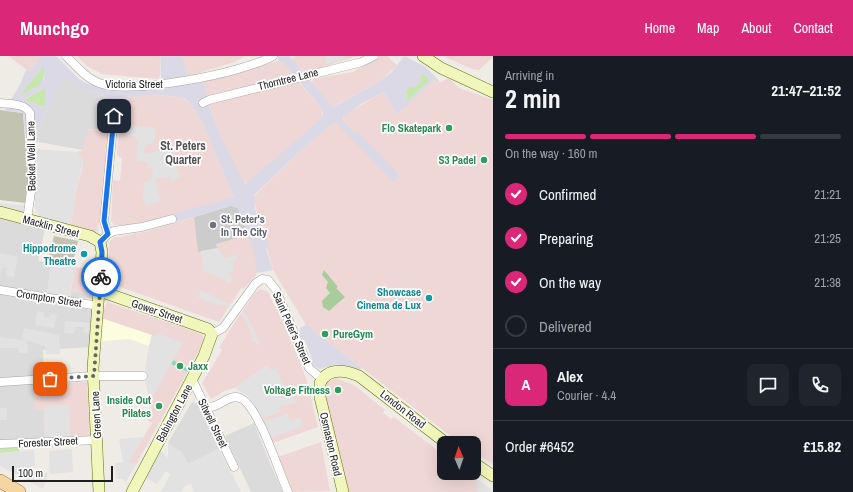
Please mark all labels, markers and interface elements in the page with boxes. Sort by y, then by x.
text: Munchgo [20,15,89,41]
text: Home [644,19,675,37]
text: Map [697,19,719,37]
text: About [741,19,771,37]
text: Contact [793,19,833,37]
street label: Thorntree Lane [256,65,320,93]
text: Arriving in [505,67,554,84]
street label: Victoria Street [105,77,163,91]
text: 21:47–21:52 [771,80,841,101]
text: 2 min [505,81,561,116]
pin [97,99,131,133]
icon: home [103,105,125,127]
street label: Becket Well Lane [23,121,39,191]
place label: Flo Skatepark [382,121,442,135]
marker: Flo Skatepark [444,123,454,133]
district label: St. Peters Quarter [160,138,206,168]
text: On the way · 160 m [505,145,597,162]
place label: S3 Padel [438,153,476,167]
marker: S3 Padel [479,155,489,165]
icon: check [505,183,527,205]
text: Confirmed [539,184,596,205]
text: 21:21 [814,186,841,203]
street label: Macklin Street [21,212,81,240]
place label: St. Peter's In The City [221,212,267,239]
marker: St. Peter's In The City [208,220,218,230]
icon: check [505,227,527,249]
text: Preparing [539,228,593,249]
text: 21:25 [814,230,841,247]
place label: Hippodrome Theatre [23,241,76,268]
marker: Hippodrome Theatre [79,249,89,259]
courier [81,257,121,297]
icon: bike [90,266,112,288]
icon: check [505,271,527,293]
text: On the way [539,272,601,293]
text: 21:38 [814,274,841,291]
place label: Showcase Cinema de Lux [357,285,421,312]
street label: Crompton Street [15,286,83,310]
street label: Saint Peter's Street [270,290,314,367]
marker: Showcase Cinema de Lux [424,293,434,303]
street label: Gower Street [130,296,185,326]
text: Delivered [539,316,592,337]
place label: PureGym [333,327,373,341]
marker: PureGym [320,329,330,339]
place label: Jaxx [188,359,208,373]
marker: Jaxx [175,361,185,371]
pin [33,362,67,396]
button: chat [747,364,789,406]
button: phone [799,364,841,406]
text: Alex [557,366,583,387]
icon: bag [39,368,61,390]
text: A [522,374,530,395]
street label: Babington Lane [153,382,195,444]
place label: Voltage Fitness [264,383,330,397]
marker: Voltage Fitness [333,385,343,395]
street label: London Road [377,387,429,431]
text: Courier · 4.4 [557,387,616,404]
street label: Green Lane [88,391,104,439]
place label: Inside Out Pilates [107,393,151,420]
street label: Sitwell Street [195,396,231,450]
marker: Inside Out Pilates [154,401,164,411]
street label: Osmaston Road [317,411,345,477]
street label: Forester Street [18,433,79,451]
north arrow [437,436,481,480]
map controls [437,436,481,480]
text: Order #6452 [505,436,574,457]
text: £15.82 [803,436,841,457]
scale bar [12,464,113,483]
text: 100 m [18,466,43,480]

